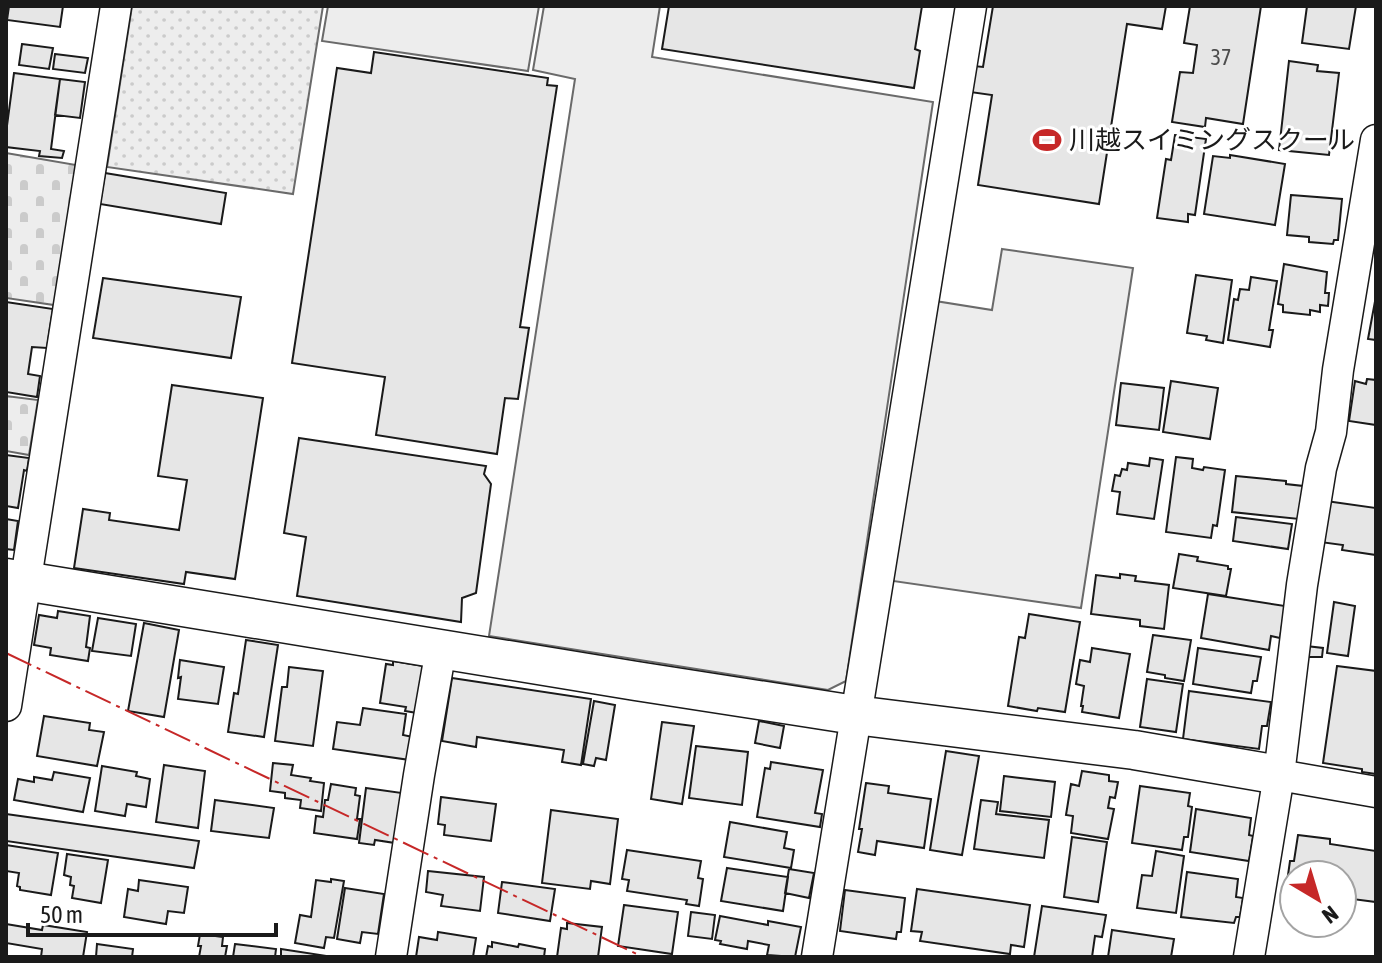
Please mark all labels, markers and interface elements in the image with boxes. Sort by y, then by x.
house number: 37 [1211,44,1231,70]
sports icon: 川越スイミングスクール [1032,125,1062,155]
place label: 川越スイミングスクール [1069,125,1355,155]
north arrow [1278,859,1358,939]
scale bar [28,887,276,937]
text: 50 m [40,901,83,928]
text: N [1317,901,1343,929]

